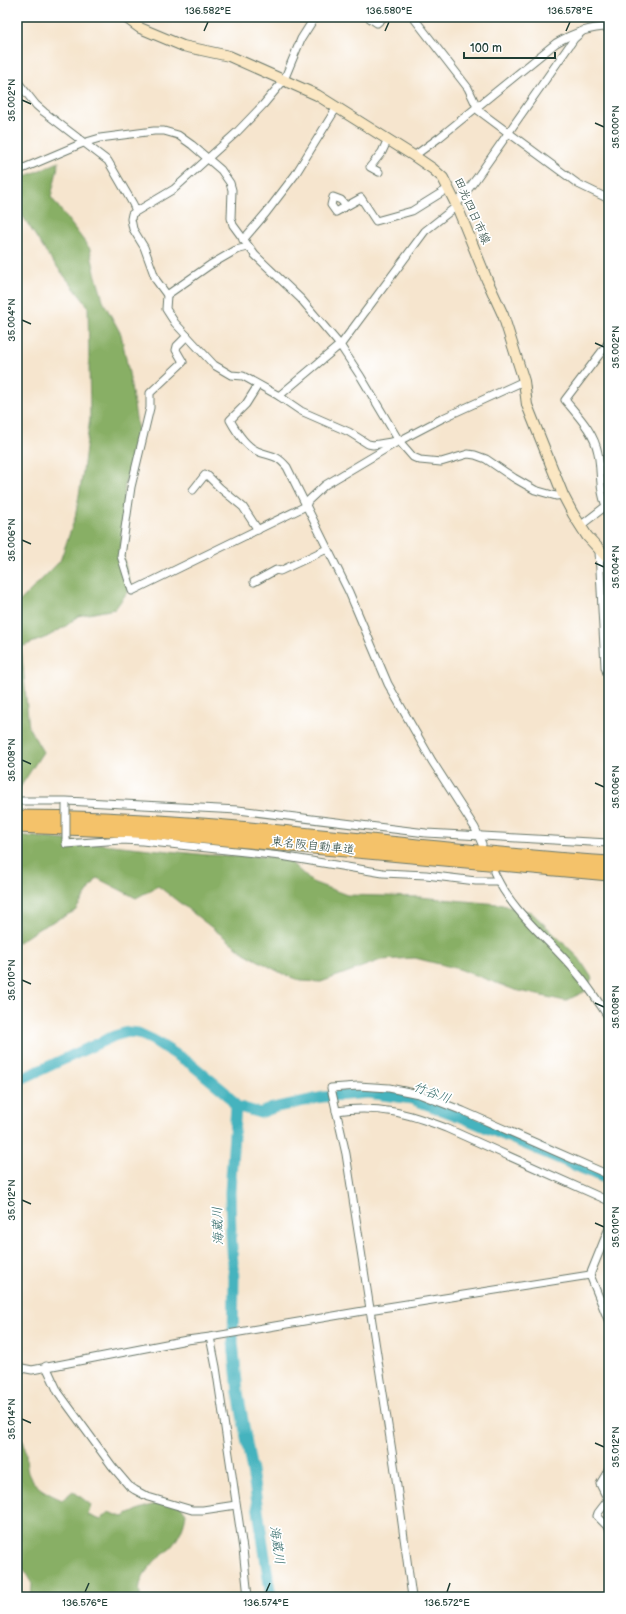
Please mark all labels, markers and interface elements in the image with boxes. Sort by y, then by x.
text: 136.582°E [185,5,232,17]
text: 136.580°E [366,5,413,17]
text: 136.578°E [547,5,593,17]
scale bar [464,34,555,60]
text: 100 m [470,41,502,56]
text: 35.002°N [6,78,18,122]
text: 35.000°N [610,105,622,149]
street label: 田光四日市線 [451,175,493,247]
text: 35.004°N [6,298,18,342]
text: 35.002°N [610,325,622,369]
text: 35.006°N [6,518,18,562]
text: 35.004°N [610,545,622,589]
text: 35.008°N [6,738,18,782]
text: 35.006°N [610,765,622,809]
street label: 東名阪自動車道 [270,834,356,858]
text: 35.010°N [6,959,18,1001]
text: 35.008°N [610,985,622,1029]
water label: 竹谷川 [411,1079,453,1107]
text: 35.012°N [6,1179,18,1221]
water label: 海蔵川 [209,1206,227,1246]
text: 35.010°N [610,1206,622,1248]
text: 35.014°N [6,1398,18,1440]
text: 35.012°N [610,1426,622,1468]
water label: 海蔵川 [266,1525,288,1565]
text: 136.576°E [62,1597,108,1609]
text: 136.574°E [243,1597,289,1609]
text: 136.572°E [424,1597,470,1609]

